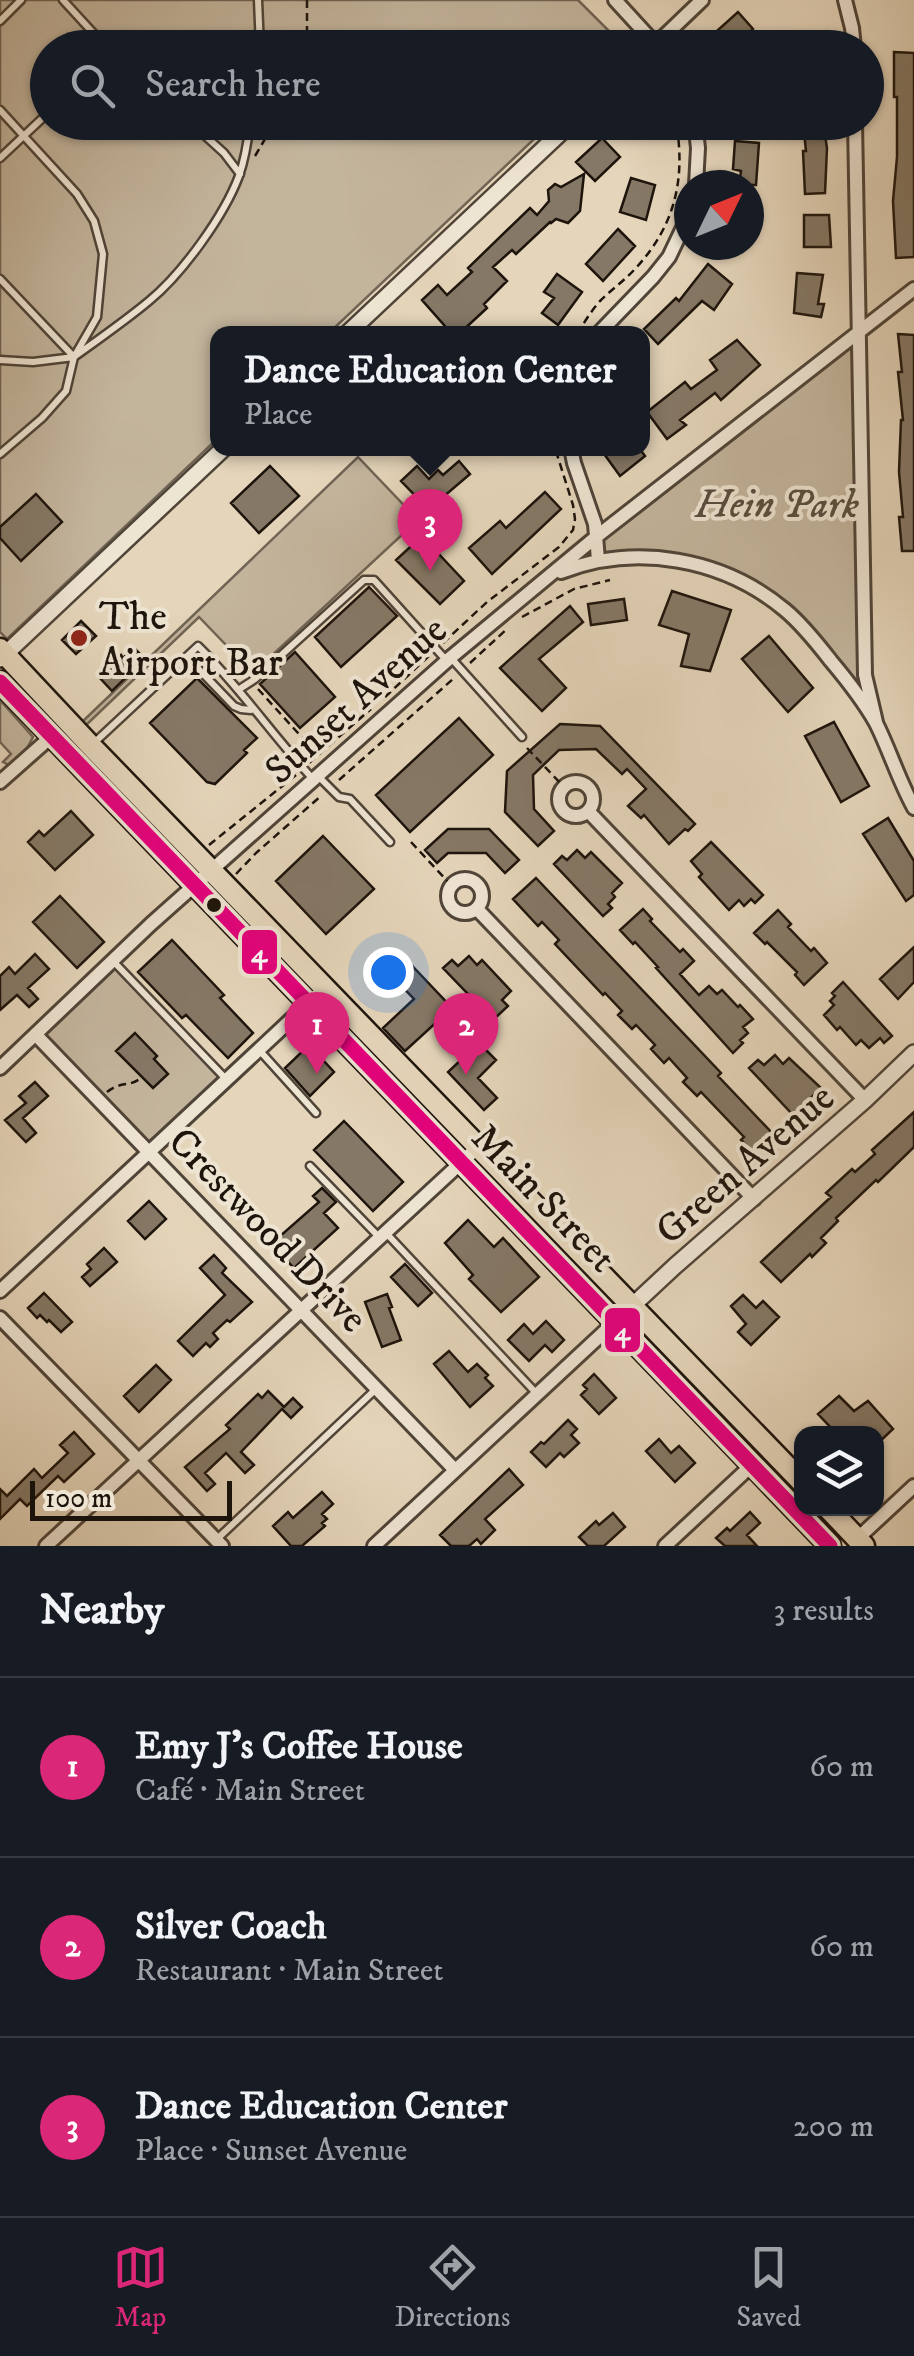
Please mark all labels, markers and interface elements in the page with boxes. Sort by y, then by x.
search box [30,30,884,140]
icon: search [65,58,120,113]
text: Search here [145,61,321,109]
north arrow [674,170,764,260]
popup [210,326,650,456]
text: Dance Education Center [244,347,616,395]
text: Place [244,395,313,435]
park label: Hein Park [694,481,859,531]
pin: 3 [398,488,462,571]
place label: The Airport Bar [99,593,283,689]
street label: Sunset Avenue [256,606,458,796]
marker: The Airport Bar [68,627,90,649]
unlabelled marker [204,895,224,915]
line badge: 4 [240,928,279,976]
text: 4 [251,936,269,971]
your location [363,947,414,998]
pin: 1 [284,992,350,1074]
pin: 2 [434,992,498,1075]
street label: Green Avenue [646,1074,846,1257]
street label: Main Street [460,1114,626,1284]
street label: Crestwood Drive [156,1118,377,1344]
line badge: 4 [603,1306,642,1354]
text: 4 [614,1314,632,1349]
map controls [794,1426,884,1516]
button: layers [794,1426,884,1516]
scale bar [30,1476,232,1520]
text: 100 m [45,1481,112,1516]
text: Nearby [40,1585,164,1637]
text: 3 results [773,1591,874,1631]
text: Emy J's Coffee House [135,1723,463,1771]
text: 1 [67,1747,78,1787]
text: 60 m [809,1747,874,1787]
text: Café · Main Street [135,1771,365,1811]
text: Silver Coach [135,1903,327,1951]
text: 2 [65,1927,80,1967]
text: 60 m [809,1927,874,1967]
text: Restaurant · Main Street [135,1951,443,1991]
text: Dance Education Center [135,2083,507,2131]
text: 3 [67,2107,78,2147]
text: 200 m [793,2107,874,2147]
text: Place · Sunset Avenue [135,2131,407,2171]
tab: Map [113,2240,168,2335]
tab: Directions [394,2240,510,2335]
tab: Saved [737,2240,801,2335]

